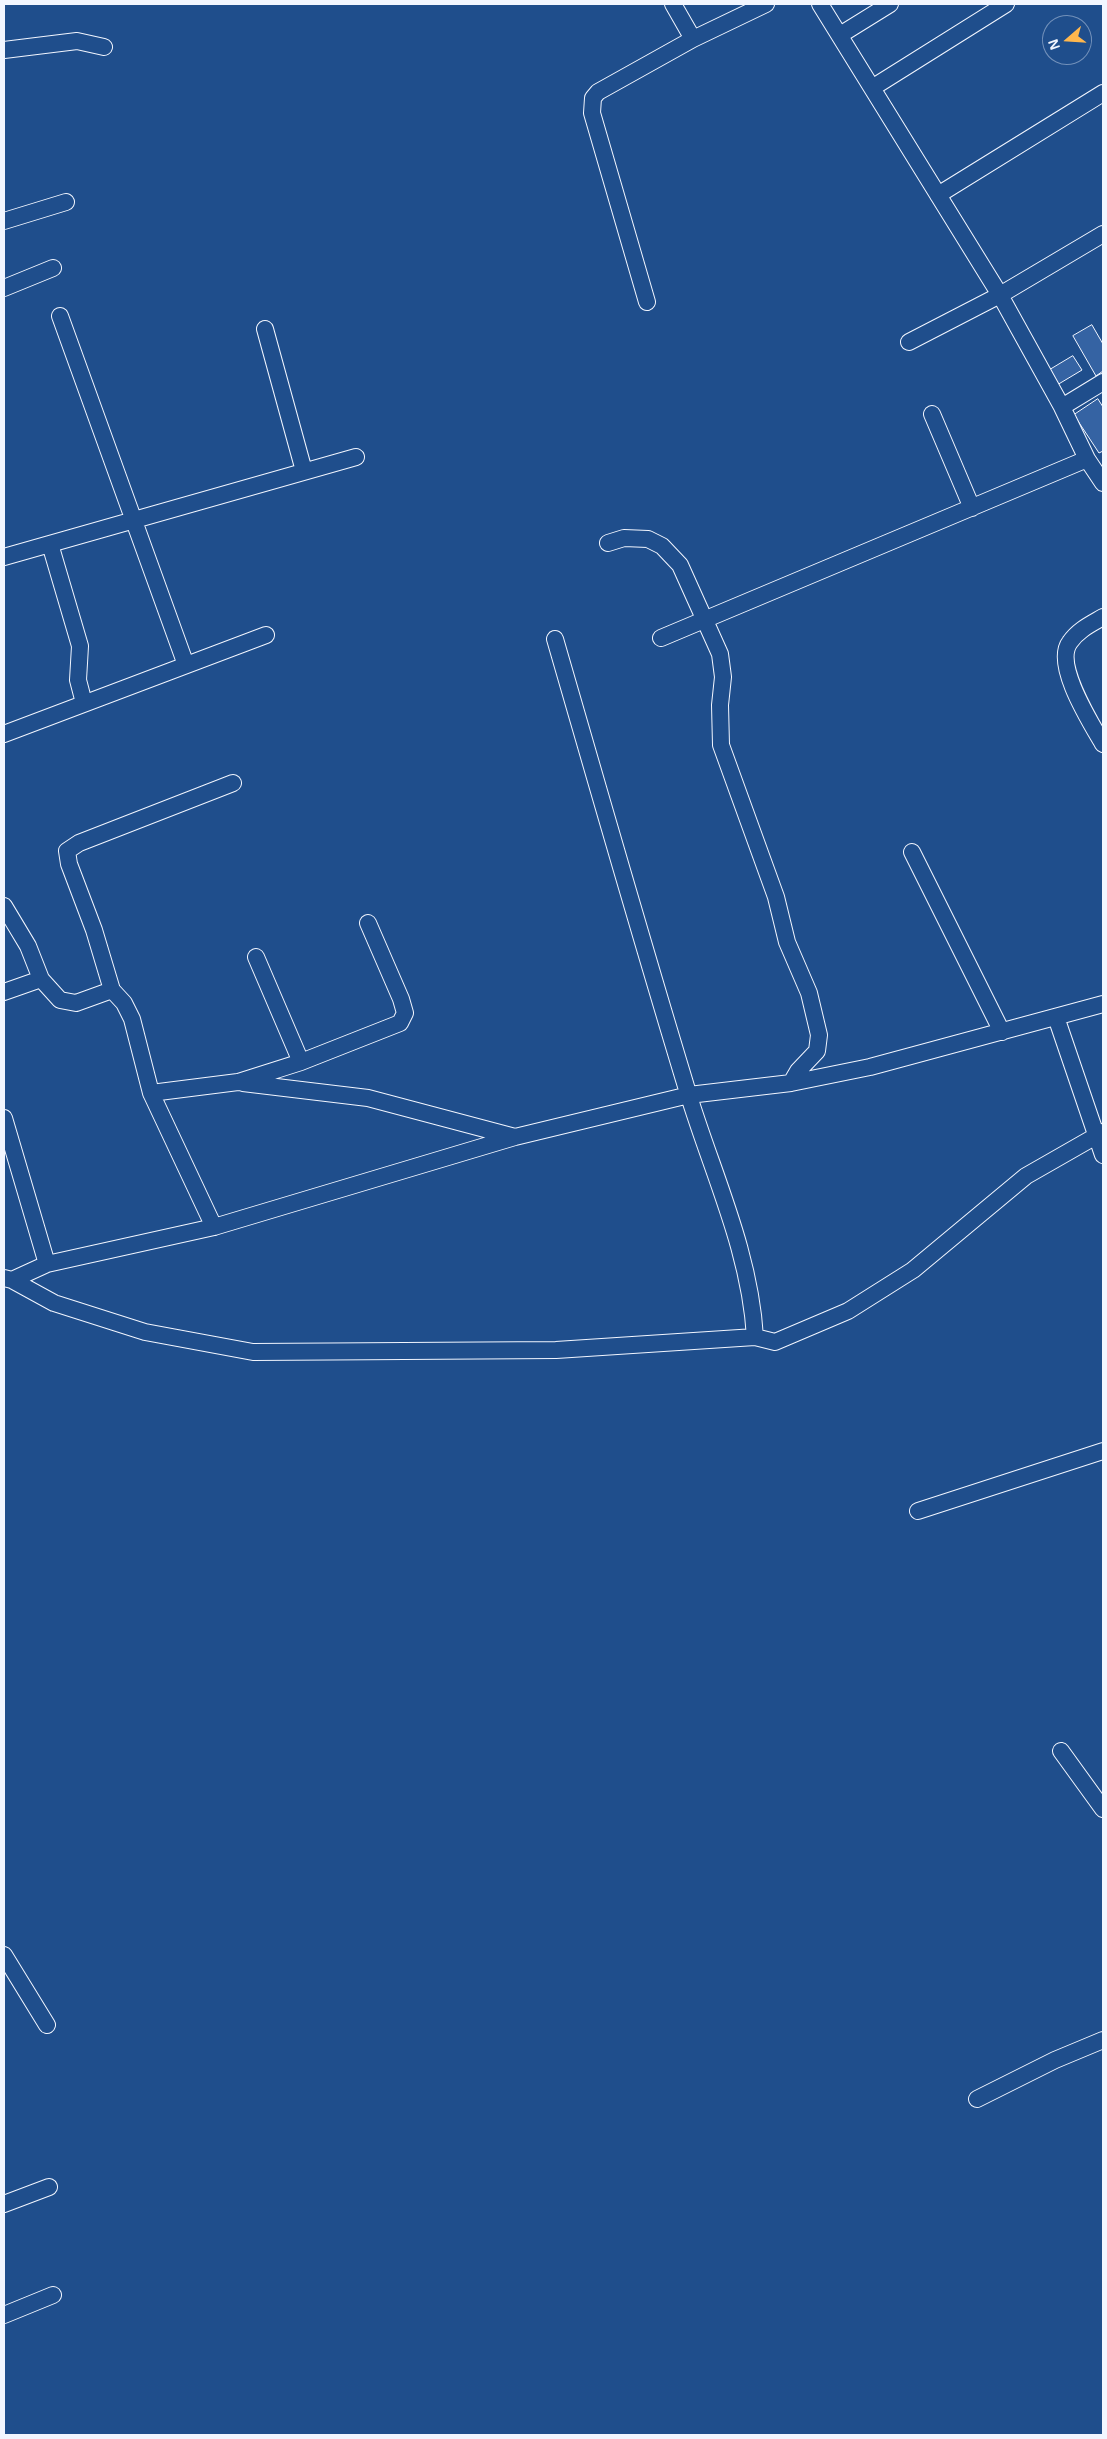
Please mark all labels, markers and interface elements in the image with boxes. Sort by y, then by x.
north arrow [1042,15,1092,65]
text: N [1045,37,1063,52]

